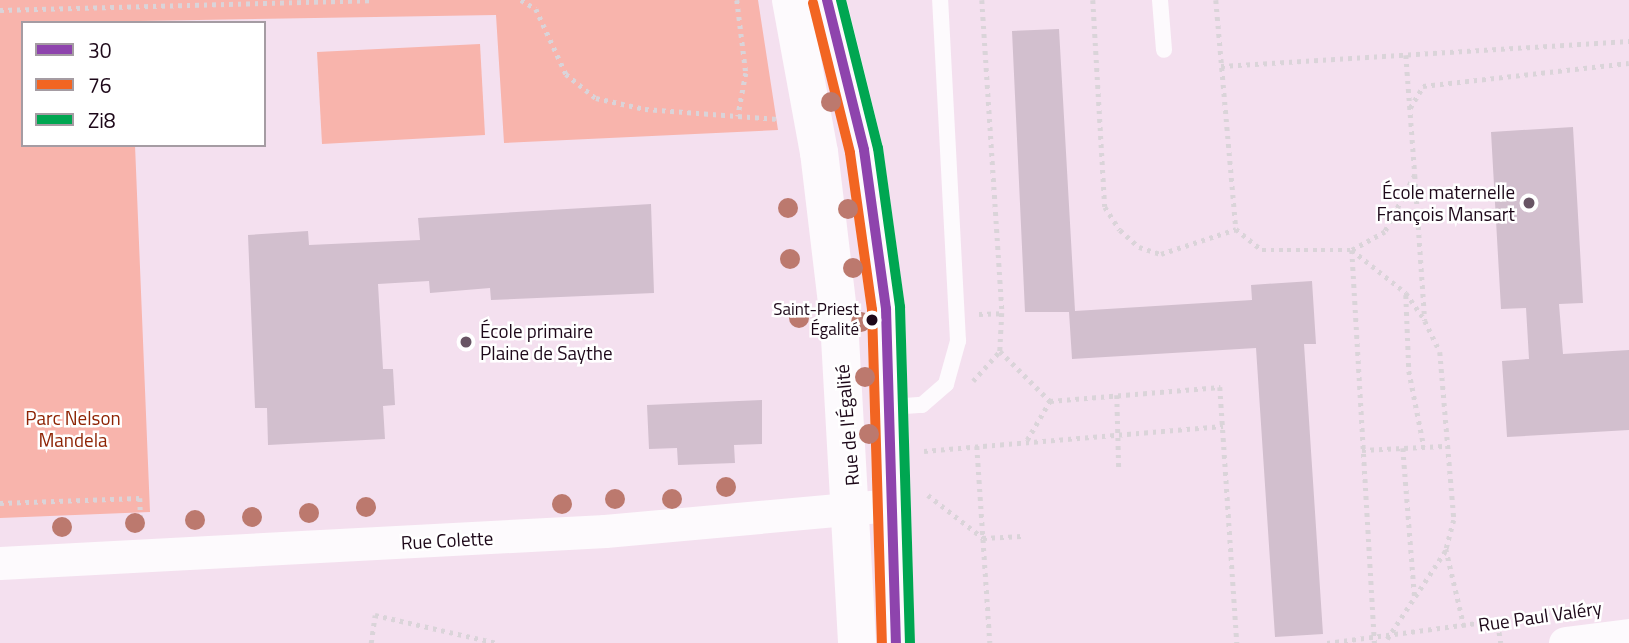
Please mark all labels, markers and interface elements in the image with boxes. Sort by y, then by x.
legend [21,21,266,147]
text: 30 [88,34,112,66]
text: 76 [88,69,112,101]
text: Zi8 [88,104,116,136]
place label: École maternelle François Mansart [1376,181,1515,225]
marker: École maternelle François Mansart [1521,195,1537,211]
place label: Saint-Priest Égalité [773,300,859,340]
marker: Saint-Priest Égalité [865,313,879,327]
place label: École primaire Plaine de Saythe [480,320,613,364]
marker: École primaire Plaine de Saythe [458,334,474,350]
street label: Rue de l'Égalité [830,363,864,487]
park label: Parc Nelson Mandela [25,407,121,451]
street label: Rue Colette [400,526,494,554]
street label: Rue Paul Valéry [1477,596,1603,636]

